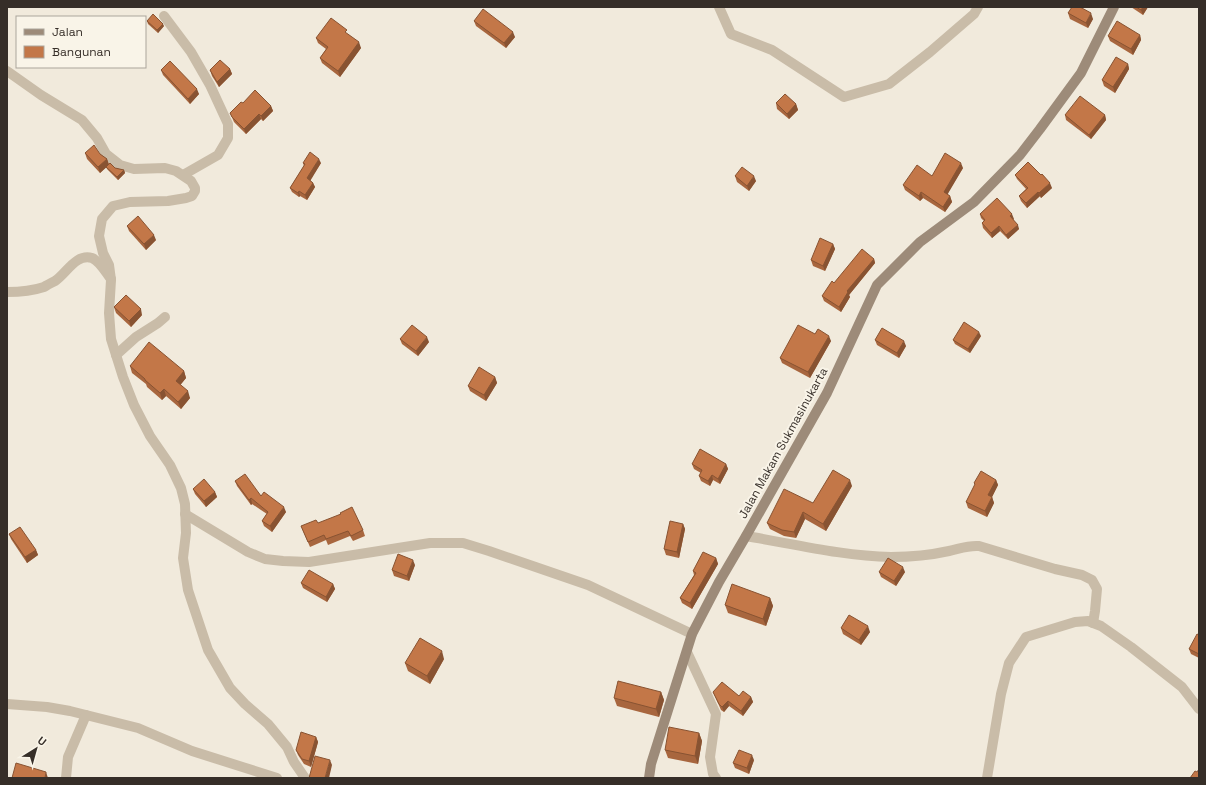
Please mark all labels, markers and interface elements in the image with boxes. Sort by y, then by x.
legend [16,16,146,68]
text: Jalan [52,24,83,40]
text: Bangunan [52,44,111,60]
street label: Jalan Makam Sukmasinukarta [735,365,831,521]
north arrow [16,729,56,769]
text: U [35,733,49,749]

